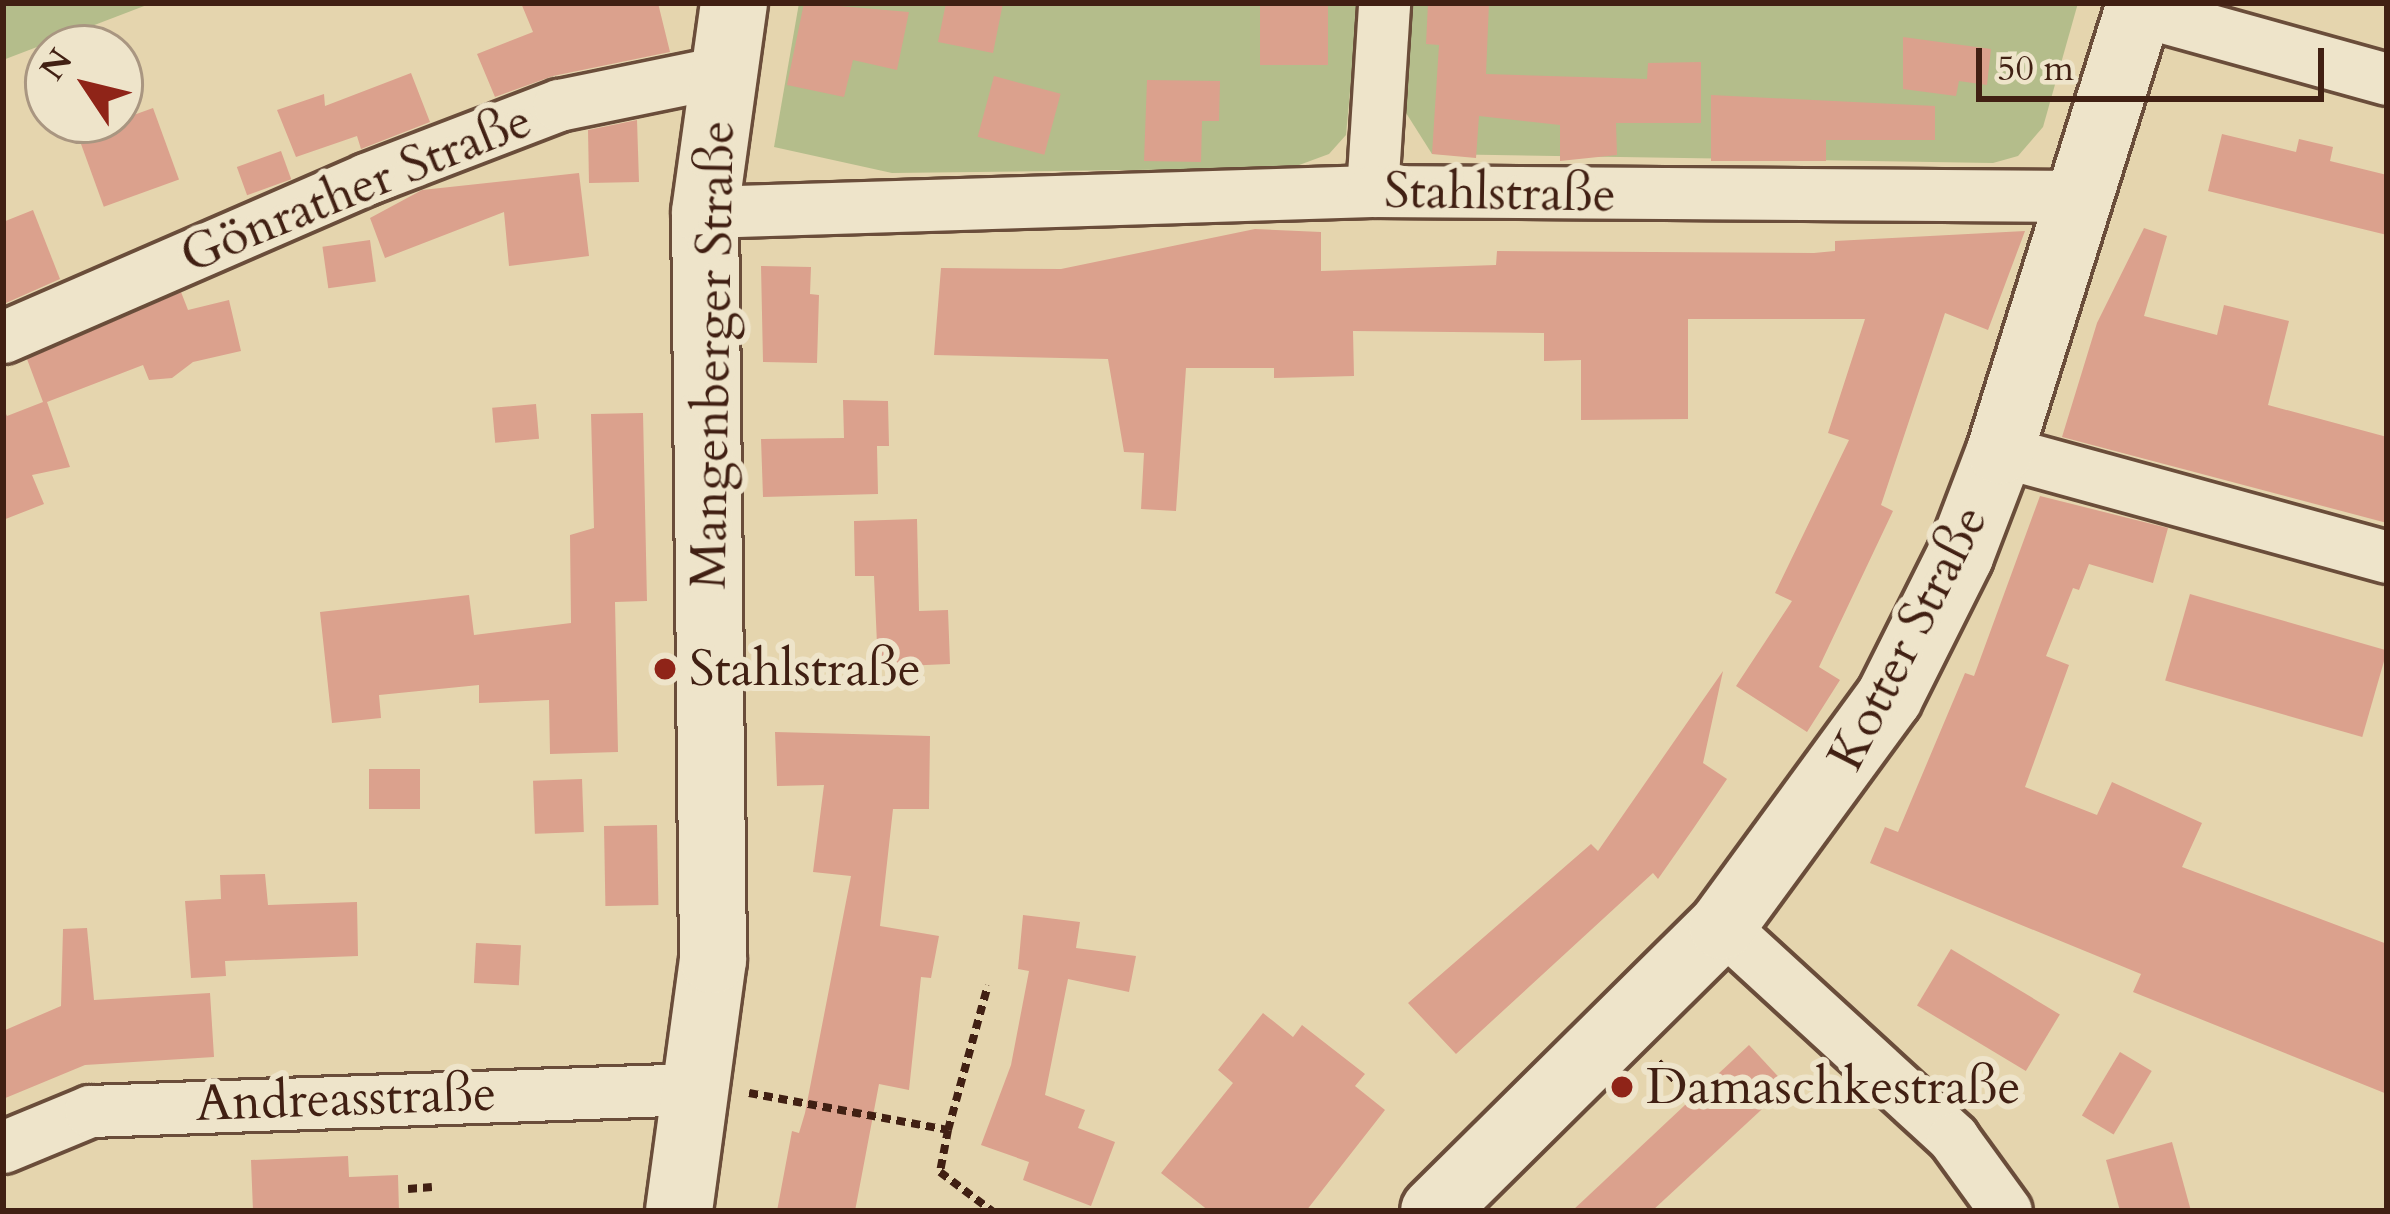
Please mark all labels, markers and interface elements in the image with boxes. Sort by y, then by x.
north arrow [24,24,144,144]
scale bar [1982,24,2330,98]
text: N [30,40,83,89]
text: 50 m [1997,44,2074,93]
street label: Gönrather Straße [172,90,540,286]
street label: Mangenberger Straße [678,120,748,590]
street label: Stahlstraße [1383,160,1617,226]
street label: Kotter Straße [1815,495,2001,781]
place label: Stahlstraße [689,638,921,700]
marker: Stahlstraße [652,656,678,682]
place label: Damaschkestraße [1646,1056,2021,1118]
street label: Andreasstraße [195,1063,497,1135]
marker: Damaschkestraße [1609,1074,1635,1100]

